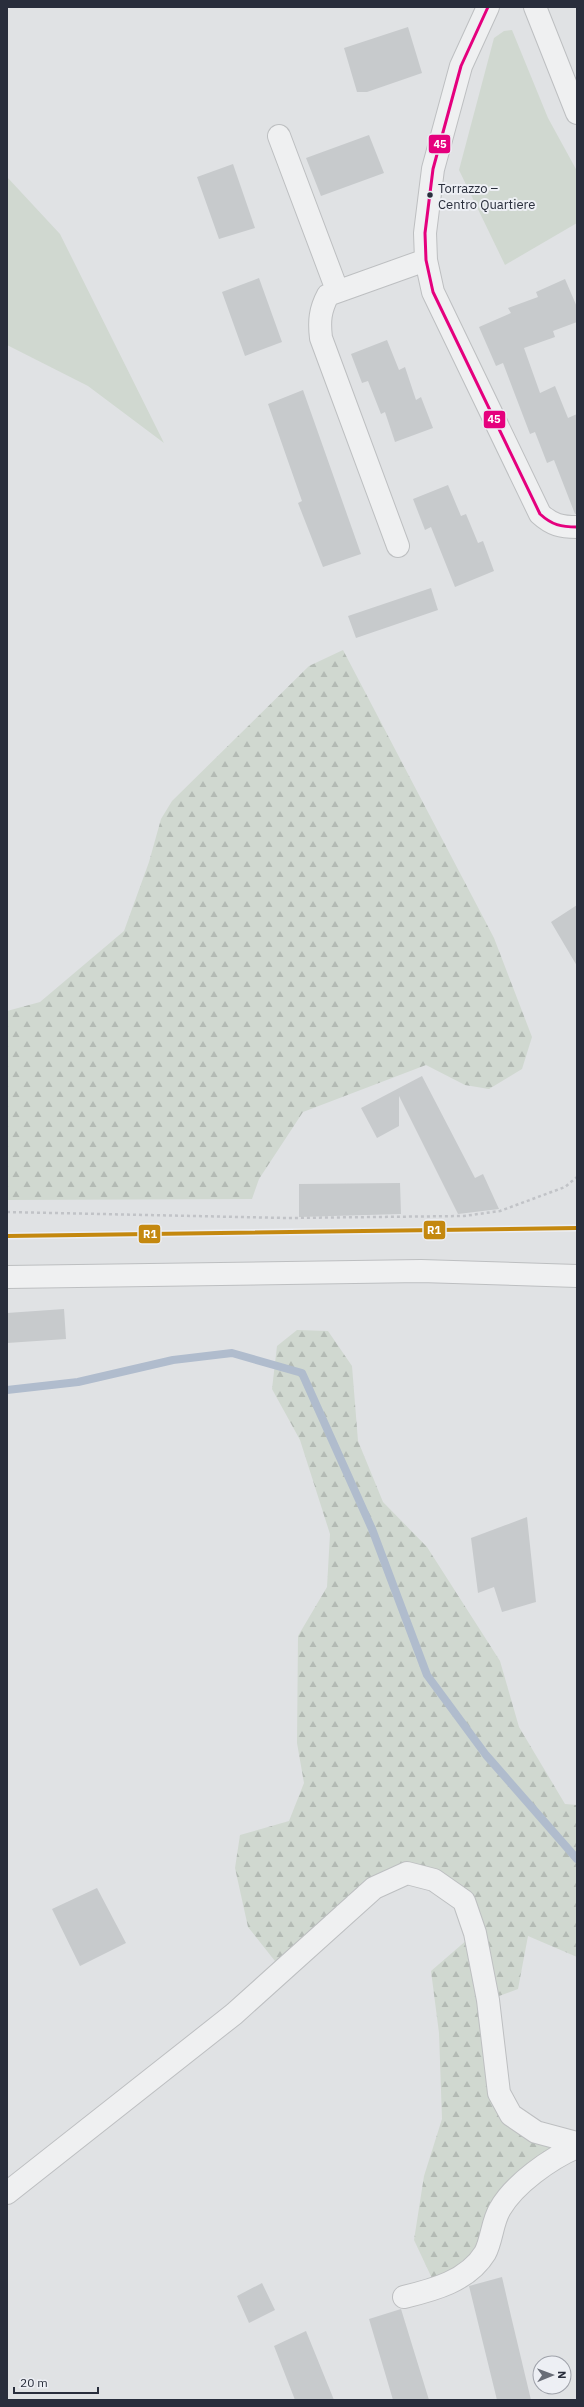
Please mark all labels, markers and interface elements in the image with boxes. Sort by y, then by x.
line badge: 45 [428,134,451,154]
text: 45 [433,137,447,151]
place label: Torrazzo – Centro Quartiere [438,180,535,213]
marker: Torrazzo – Centro Quartiere [425,190,435,200]
line badge: 45 [483,410,506,429]
text: 45 [487,412,501,426]
line badge: R1 [423,1220,446,1240]
text: R1 [427,1223,441,1237]
line badge: R1 [138,1224,161,1244]
text: R1 [143,1227,157,1241]
north arrow [532,2355,572,2395]
scale bar [14,2369,98,2395]
text: N [555,2371,569,2379]
text: 20 m [20,2375,48,2390]

